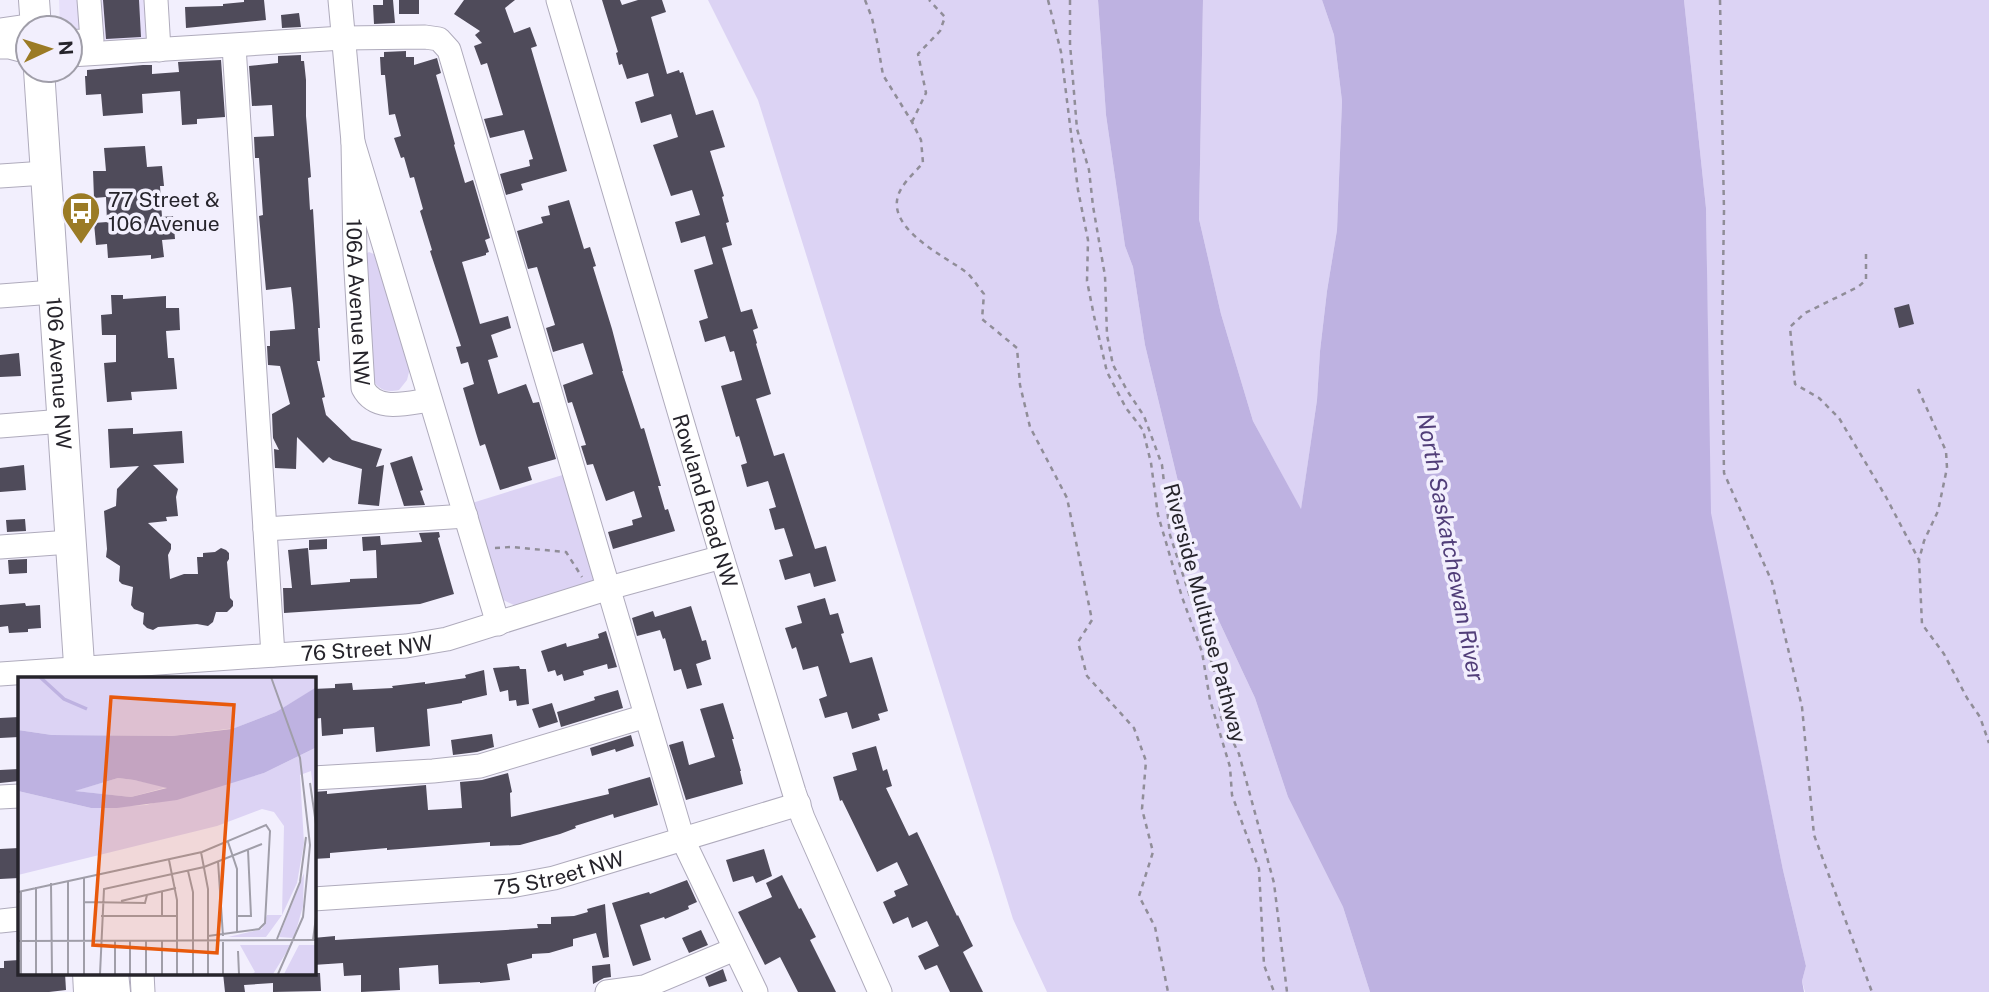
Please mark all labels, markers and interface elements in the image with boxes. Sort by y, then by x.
north arrow [14,14,84,84]
text: N [54,40,77,56]
place label: 77 Street & 106 Avenue [108,187,220,236]
bus stop icon: 77 Street & 106 Avenue [60,190,102,245]
street label: 106A Avenue NW [342,218,375,387]
street label: 106 Avenue NW [42,296,77,450]
street label: Rowland Road NW [668,411,743,591]
water label: North Saskatchewan River [1412,411,1490,684]
street label: Riverside Multiuse Pathway [1158,481,1252,745]
street label: 76 Street NW [300,629,435,666]
inset map [18,677,315,974]
street label: 75 Street NW [493,845,627,900]

